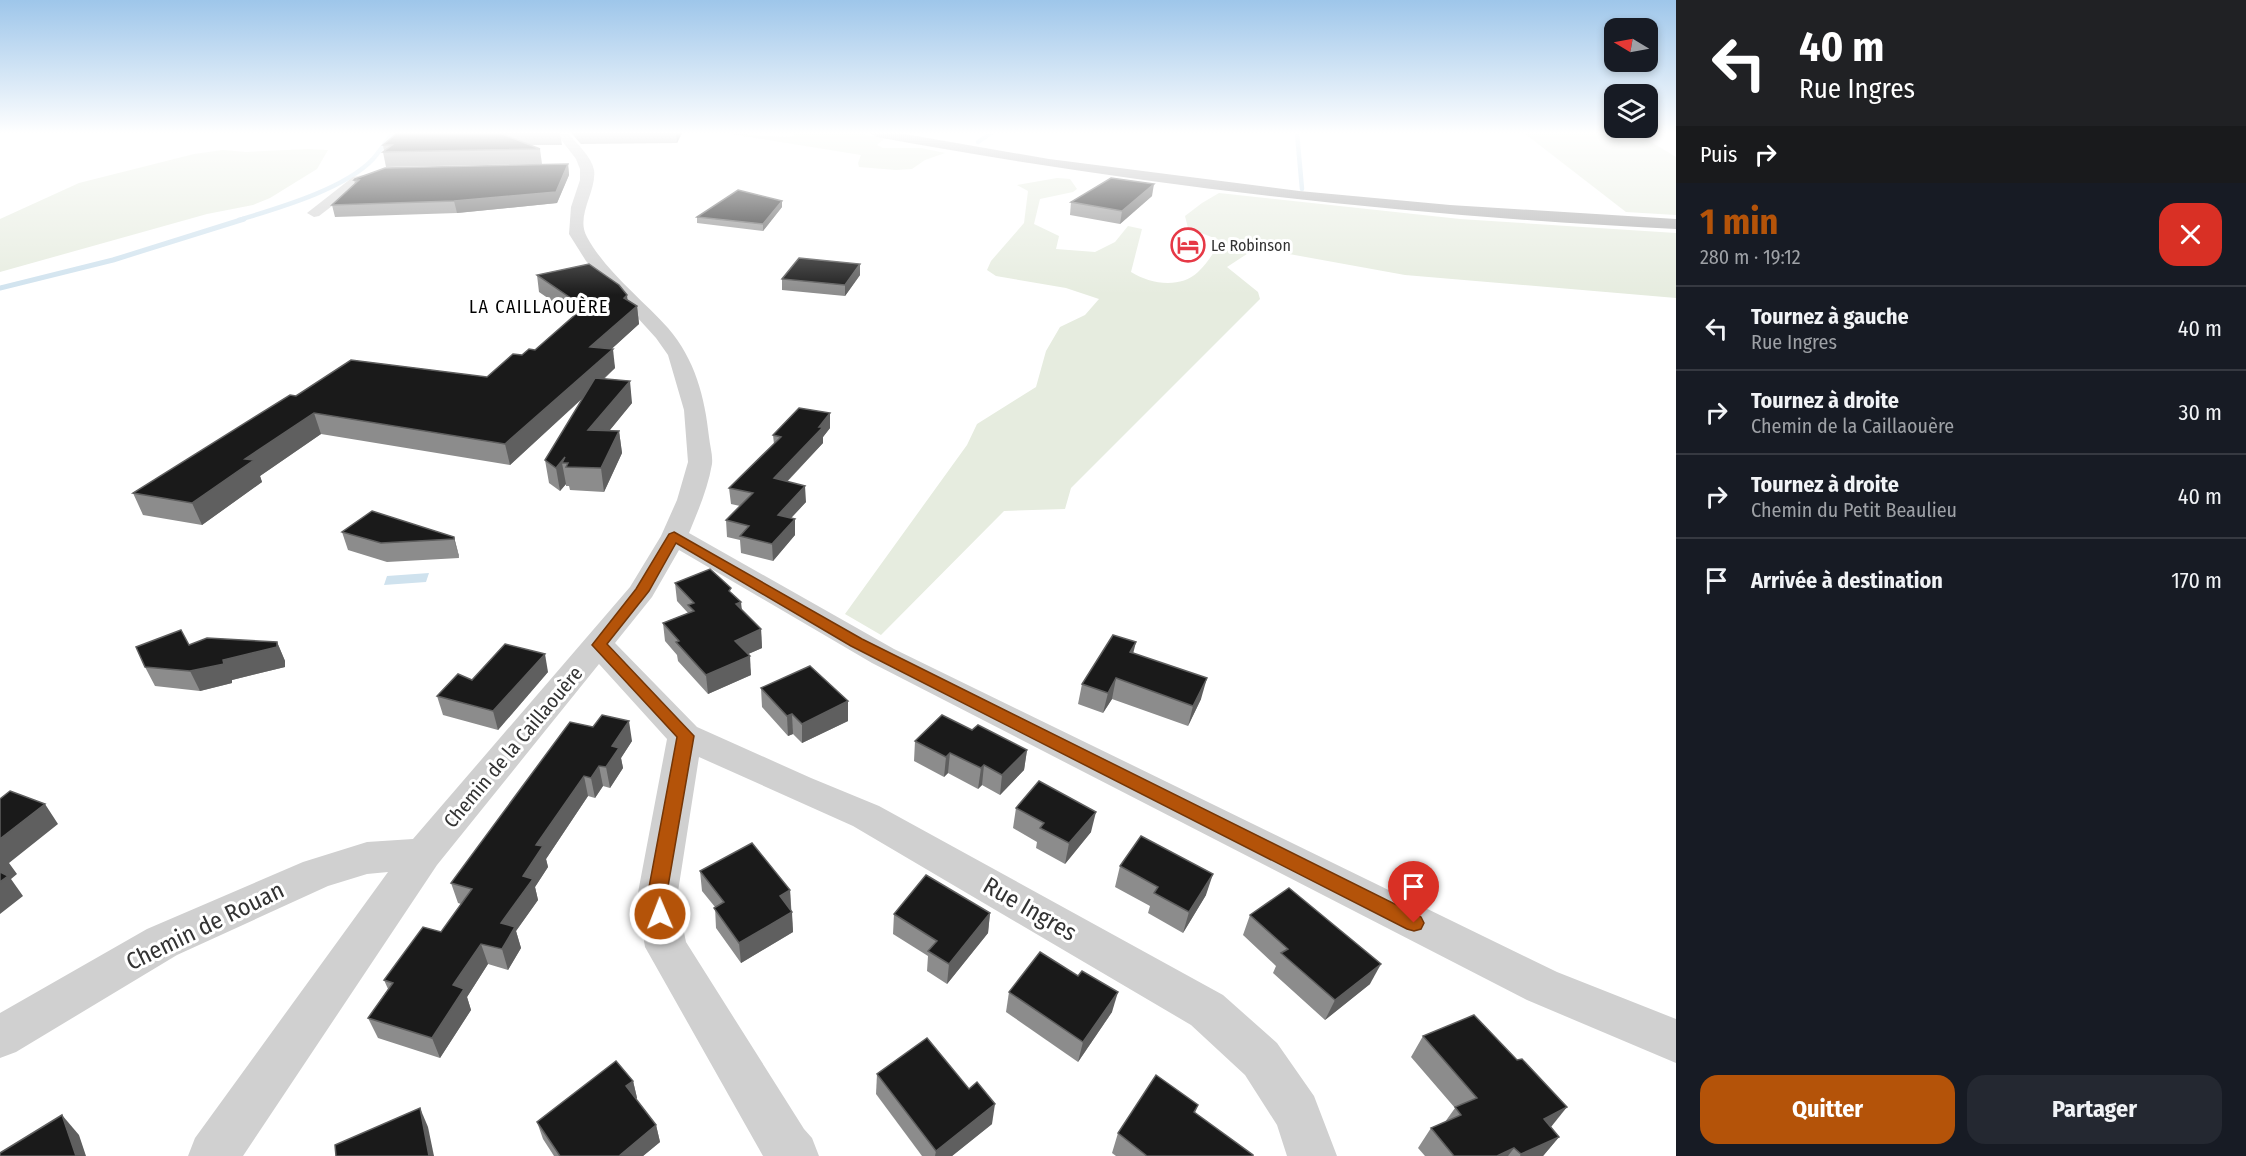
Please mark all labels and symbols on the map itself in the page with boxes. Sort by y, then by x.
north arrow [1604,18,1658,72]
hotel icon: Le Robinson [1170,227,1206,263]
place label: Le Robinson [1211,236,1291,255]
district label: LA CAILLAOUÈRE [469,295,609,318]
street label: Chemin de la Caillaouère [438,661,588,833]
pin [1388,861,1439,923]
street label: Rue Ingres [978,871,1082,947]
street label: Chemin de Rouan [122,876,288,976]
position arrow [628,882,692,946]

